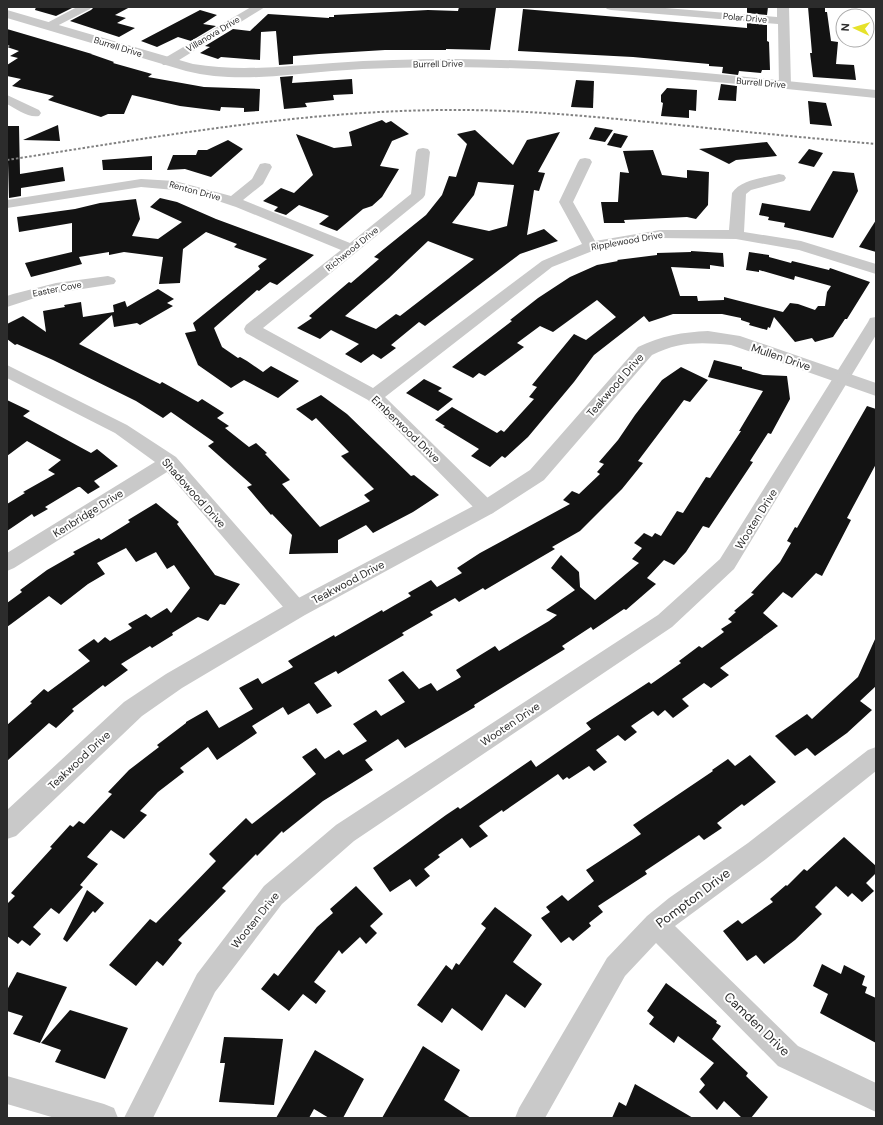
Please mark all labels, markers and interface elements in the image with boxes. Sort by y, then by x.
north arrow [835,8,875,48]
street label: Polar Drive [722,10,768,26]
street label: Villanova Drive [184,13,242,55]
text: N [838,23,852,32]
street label: Burrell Drive [92,34,144,60]
street label: Burrell Drive [413,58,463,70]
street label: Burrell Drive [736,75,786,91]
street label: Renton Drive [168,178,222,204]
street label: Richwood Drive [323,224,381,274]
street label: Ripplewood Drive [590,229,664,253]
street label: Easter Cove [31,278,83,300]
street label: Mullen Drive [749,340,813,374]
street label: Teakwood Drive [583,350,647,420]
street label: Emberwood Drive [369,393,443,465]
street label: Shadowood Drive [159,455,229,531]
street label: Kenbridge Drive [50,486,126,540]
street label: Wooten Drive [732,486,780,552]
street label: Teakwood Drive [309,557,387,607]
street label: Wooten Drive [478,699,542,749]
street label: Teakwood Drive [45,728,113,792]
street label: Pompton Drive [652,865,734,931]
street label: Wooten Drive [228,889,282,951]
street label: Camden Drive [720,988,794,1060]

